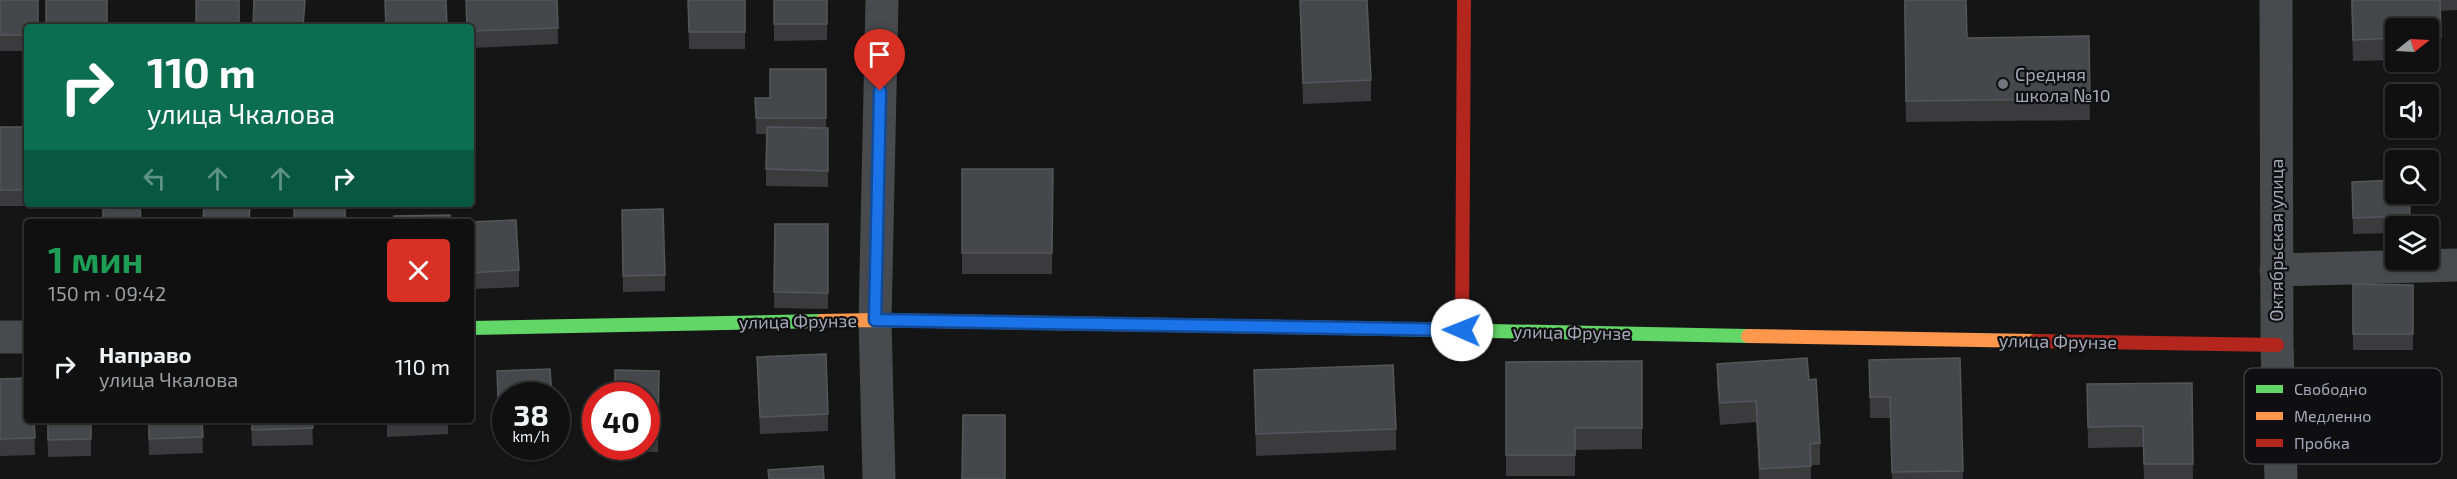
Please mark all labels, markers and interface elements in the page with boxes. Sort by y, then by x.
north arrow [2385,18,2439,72]
map controls [2385,18,2439,270]
pin [854,29,905,91]
icon: arrive [863,38,896,71]
text: 110 m [147,46,256,96]
icon: right [48,48,126,126]
place label: Средняя школа №10 [2015,63,2111,106]
marker: Средняя школа №10 [1996,77,2010,91]
button: sound [2385,84,2439,138]
text: улица Чкалова [147,97,335,129]
button: search [2385,150,2439,204]
street label: Октябрьская улица [2265,159,2287,321]
icon: left [138,162,171,195]
icon: ahead [201,162,234,195]
icon: ahead [264,162,297,195]
icon: right [327,162,360,195]
button: layers [2385,216,2439,270]
text: 1 мин [48,237,143,280]
button: close [387,239,450,302]
text: 150 m · 09:42 [48,281,166,305]
position arrow [1430,298,1494,362]
street label: улица Фрунзе [739,309,857,333]
street label: улица Фрунзе [1513,320,1631,344]
street label: улица Фрунзе [1999,329,2117,353]
text: Направо [99,341,192,367]
icon: right [48,350,81,383]
text: 110 m [395,353,450,379]
text: улица Чкалова [99,367,238,391]
legend [2244,368,2442,464]
text: Свободно [2294,379,2367,398]
speed limit sign: 40 [582,382,660,460]
text: 38 [513,396,549,432]
text: Медленно [2294,406,2371,425]
text: km/h [512,427,550,445]
text: Пробка [2294,433,2350,452]

